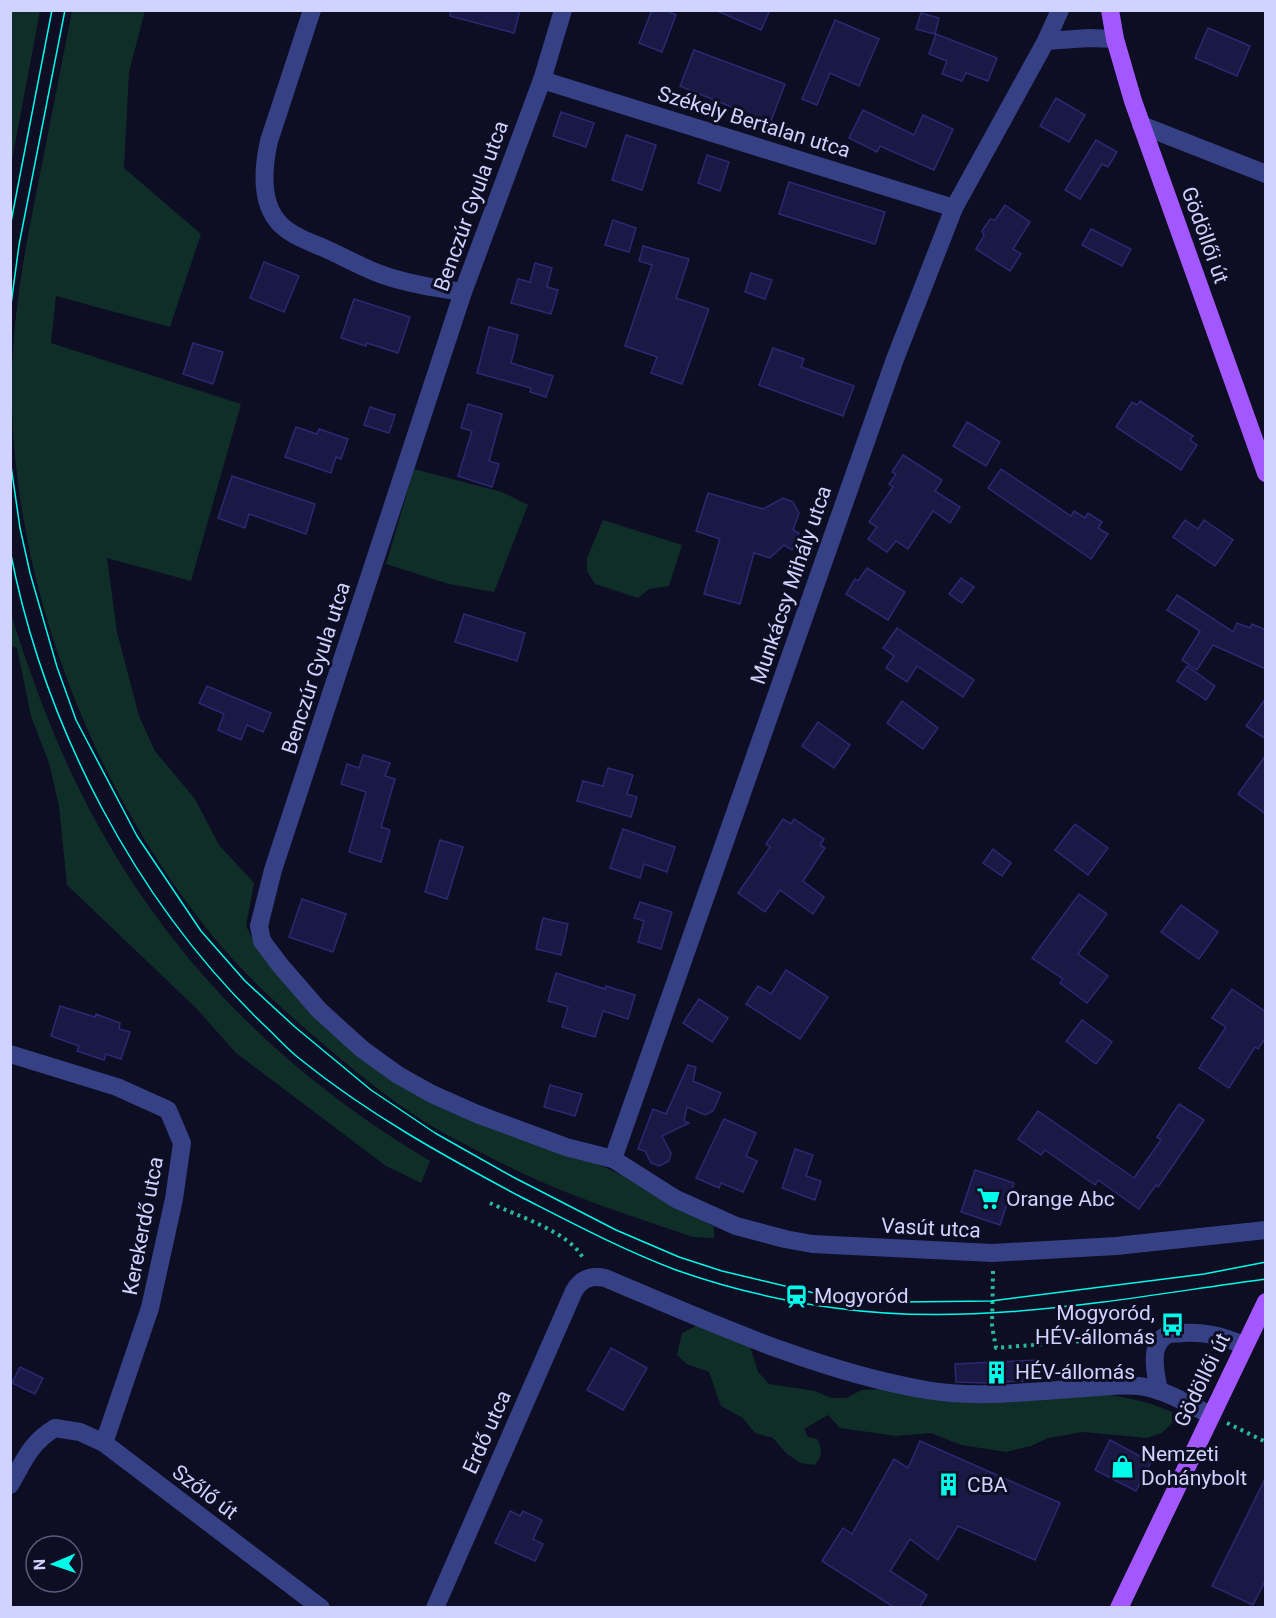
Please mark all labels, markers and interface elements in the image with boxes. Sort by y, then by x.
street label: Székely Bertalan utca [655,81,853,163]
street label: Benczúr Gyula utca [429,118,513,294]
street label: Gödöllői út [1176,183,1234,287]
street label: Munkácsy Mihály utca [746,483,836,687]
street label: Benczúr Gyula utca [277,579,355,757]
street label: Kerekerdő utca [118,1155,168,1297]
supermarket icon: Orange Abc [975,1186,1001,1212]
place label: Orange Abc [1006,1187,1115,1211]
street label: Vasút utca [881,1213,981,1243]
station icon: Mogyoród [783,1283,809,1309]
place label: Mogyoród [814,1284,909,1308]
place label: Mogyoród, HÉV-állomás [1035,1301,1155,1349]
bus stop icon: Mogyoród, HÉV-állomás [1160,1312,1186,1338]
street label: Gödöllői út [1169,1329,1235,1431]
building icon: HÉV-állomás [984,1359,1010,1385]
place label: HÉV-állomás [1015,1360,1135,1384]
street label: Erdő utca [458,1387,516,1477]
place label: Nemzeti Dohánybolt [1141,1442,1247,1490]
shop icon: Nemzeti Dohánybolt [1110,1453,1136,1479]
street label: Szőlő út [168,1460,242,1524]
building icon: CBA [936,1472,962,1498]
place label: CBA [967,1473,1008,1497]
north arrow [24,1534,84,1594]
text: N [30,1559,49,1570]

